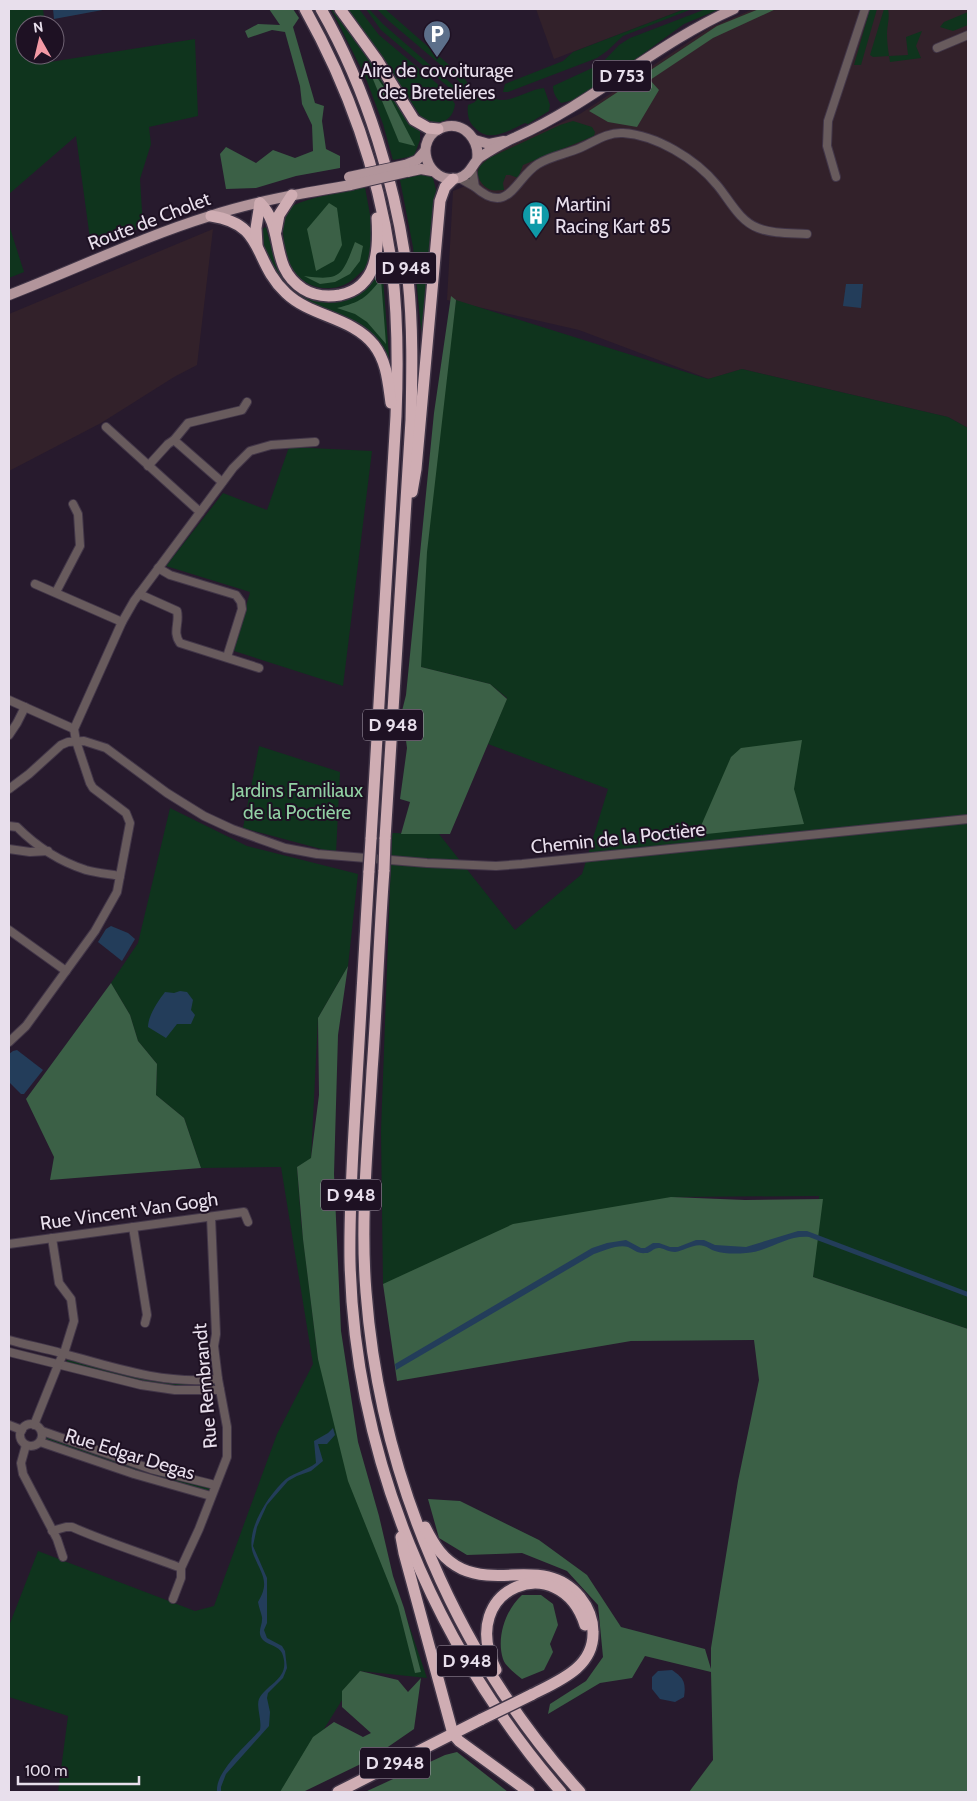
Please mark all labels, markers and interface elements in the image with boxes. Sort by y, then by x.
north arrow [15,15,65,65]
text: N [32,18,44,37]
parking icon: Aire de covoiturage des Breteliéres [422,19,452,58]
place label: Aire de covoiturage des Breteliéres [360,59,514,104]
road number: D 753 [593,60,651,92]
street label: Route de Cholet [84,187,214,255]
place label: Martini Racing Kart 85 [555,193,671,238]
building icon: Martini Racing Kart 85 [521,200,551,239]
road number: D 948 [376,252,436,284]
road number: D 948 [363,710,423,740]
park label: Jardins Familiaux de la Poctière [230,779,363,824]
street label: Chemin de la Poctière [530,817,707,859]
road number: D 948 [321,1180,381,1210]
street label: Rue Vincent Van Gogh [39,1187,219,1235]
street label: Rue Rembrandt [188,1322,222,1450]
street label: Rue Edgar Degas [62,1423,198,1485]
road number: D 948 [437,1645,497,1676]
road number: D 2948 [360,1748,430,1779]
scale bar [18,1754,139,1786]
text: 100 m [25,1762,67,1780]

